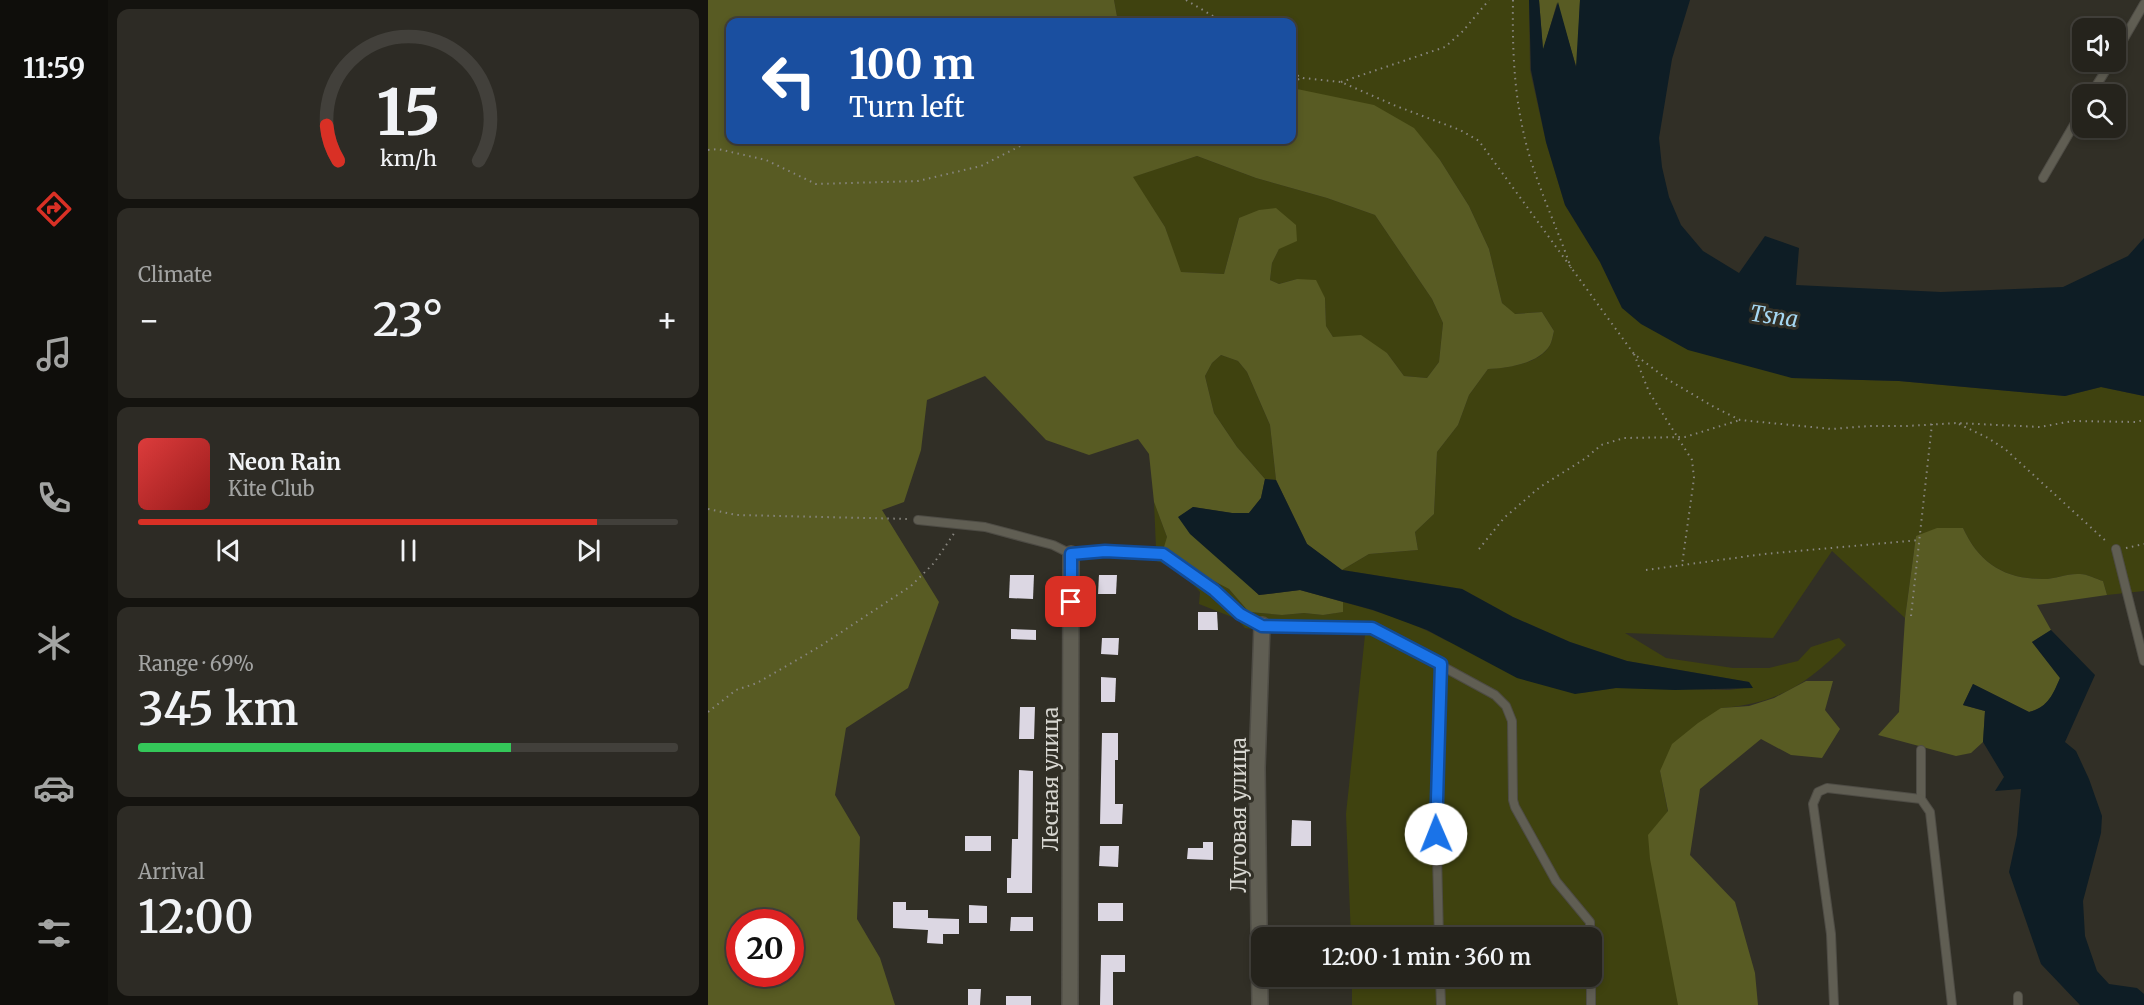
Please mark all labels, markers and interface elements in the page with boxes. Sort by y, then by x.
map controls [2072,18,2126,138]
button: sound [2072,18,2126,72]
text: 100 m [849,38,975,90]
icon: left [750,42,828,120]
text: 11:59 [23,51,85,85]
text: 15 [376,74,440,152]
button: search [2072,84,2126,138]
text: Turn left [849,90,964,124]
text: km/h [380,145,436,172]
icon: directions [33,188,75,230]
text: Climate [138,262,212,287]
text: 23° [373,292,443,348]
water label: Tsna [1748,299,1800,333]
text: − [138,300,160,341]
text: + [656,300,678,341]
icon: music [33,333,75,375]
text: Neon Rain [228,448,341,476]
text: Kite Club [228,476,314,501]
icon: phone [33,477,75,519]
icon: previous [212,534,245,567]
icon: pause [392,534,425,567]
icon: next [572,534,605,567]
pin [1045,576,1096,627]
icon: arrive [1054,585,1087,618]
icon: climate [33,622,75,664]
text: Range · 69% [138,651,254,676]
text: 345 km [138,681,298,737]
street label: Лесная улица [1037,707,1064,851]
street label: Луговая улица [1225,737,1252,893]
icon: car [33,767,75,809]
position arrow [1404,802,1468,866]
text: Arrival [138,859,205,884]
text: 12:00 [138,889,254,945]
speed limit sign: 20 [726,909,804,987]
icon: filters [33,912,75,954]
text: 12:00 · 1 min · 360 m [1322,943,1531,971]

